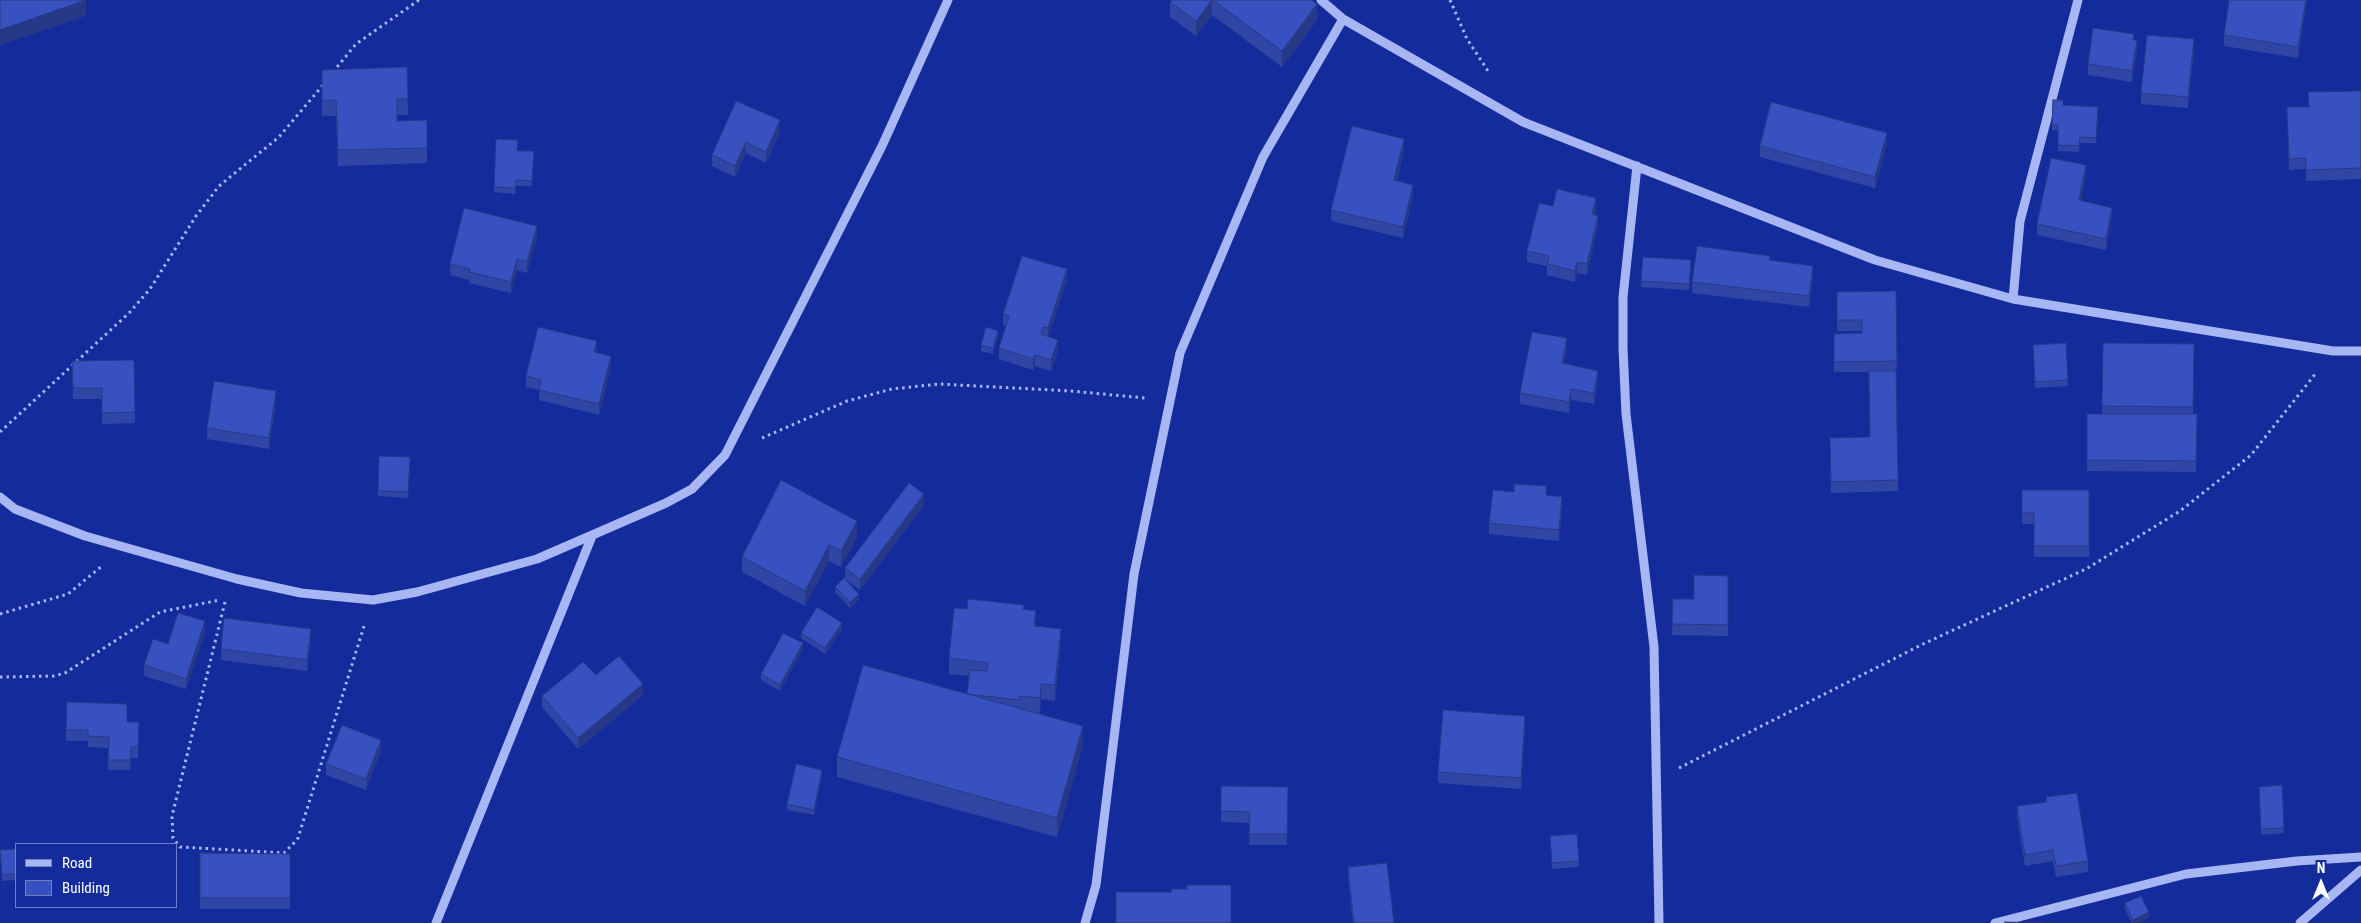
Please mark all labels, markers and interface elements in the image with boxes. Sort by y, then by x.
legend [15,843,178,908]
text: Road [62,854,92,872]
north arrow [2296,858,2346,908]
text: N [2317,860,2325,876]
text: Building [62,879,110,897]

